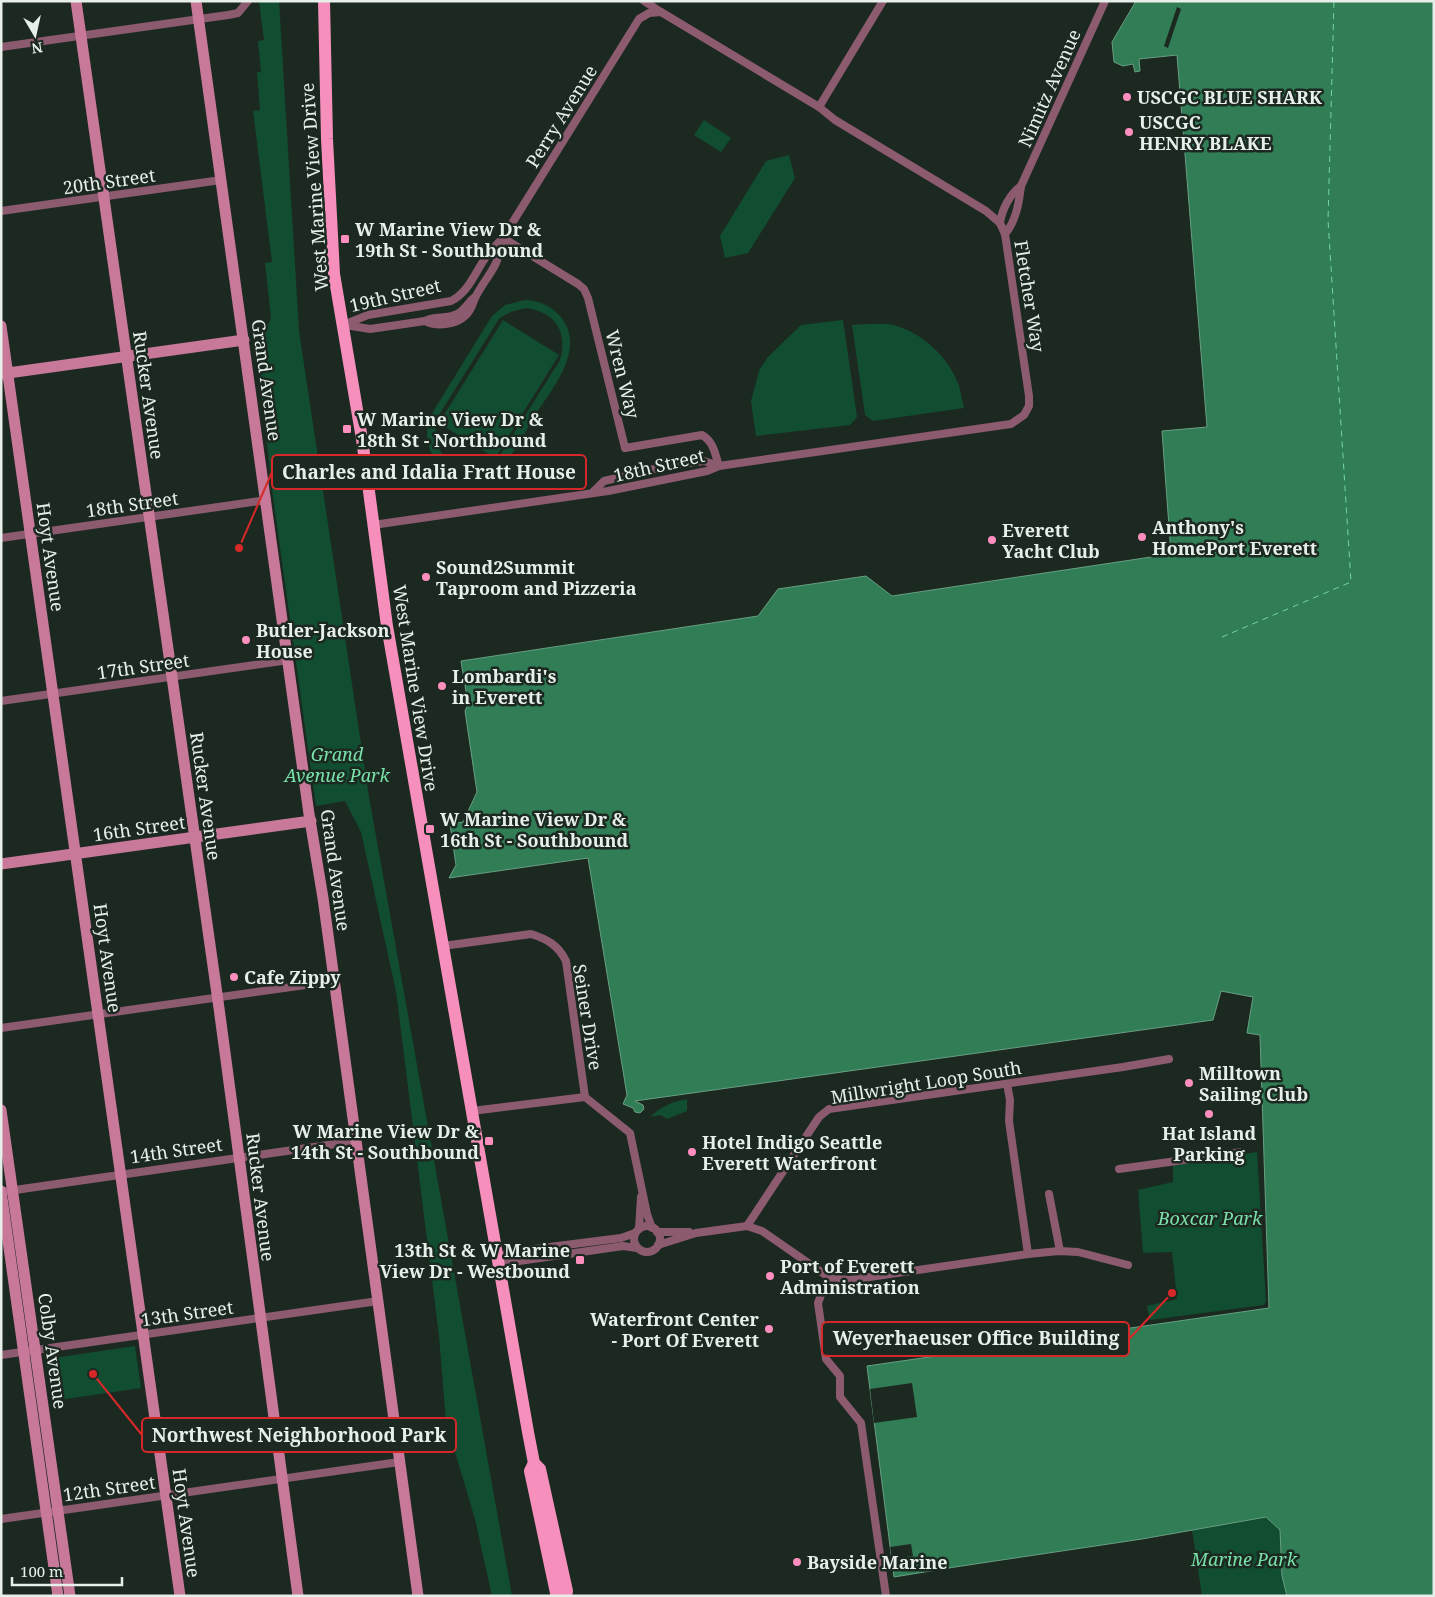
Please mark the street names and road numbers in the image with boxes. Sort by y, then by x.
street label: Nimitz Avenue [1012,25,1086,151]
street label: Perry Avenue [520,60,602,172]
street label: West Marine View Drive [295,82,333,292]
street label: 20th Street [61,163,157,199]
street label: Fletcher Way [1009,238,1051,354]
street label: 19th Street [347,273,443,317]
street label: Grand Avenue [247,318,287,442]
street label: Wren Way [600,327,646,422]
street label: Rucker Avenue [128,329,170,461]
street label: 18th Street [611,443,707,487]
street label: 18th Street [84,486,180,522]
street label: Hoyt Avenue [31,501,71,613]
street label: West Marine View Drive [388,583,444,793]
street label: 17th Street [95,648,191,684]
street label: Rucker Avenue [185,730,227,862]
street label: Grand Avenue [316,808,356,932]
street label: 16th Street [91,810,187,846]
street label: Hoyt Avenue [88,902,128,1014]
street label: Seiner Drive [568,962,608,1072]
street label: Millwright Loop South [829,1055,1023,1109]
street label: Rucker Avenue [241,1131,281,1263]
street label: 14th Street [128,1132,224,1168]
street label: Colby Avenue [33,1291,73,1411]
street label: 13th Street [139,1295,235,1331]
street label: Hoyt Avenue [167,1467,207,1579]
street label: 12th Street [61,1470,157,1506]

